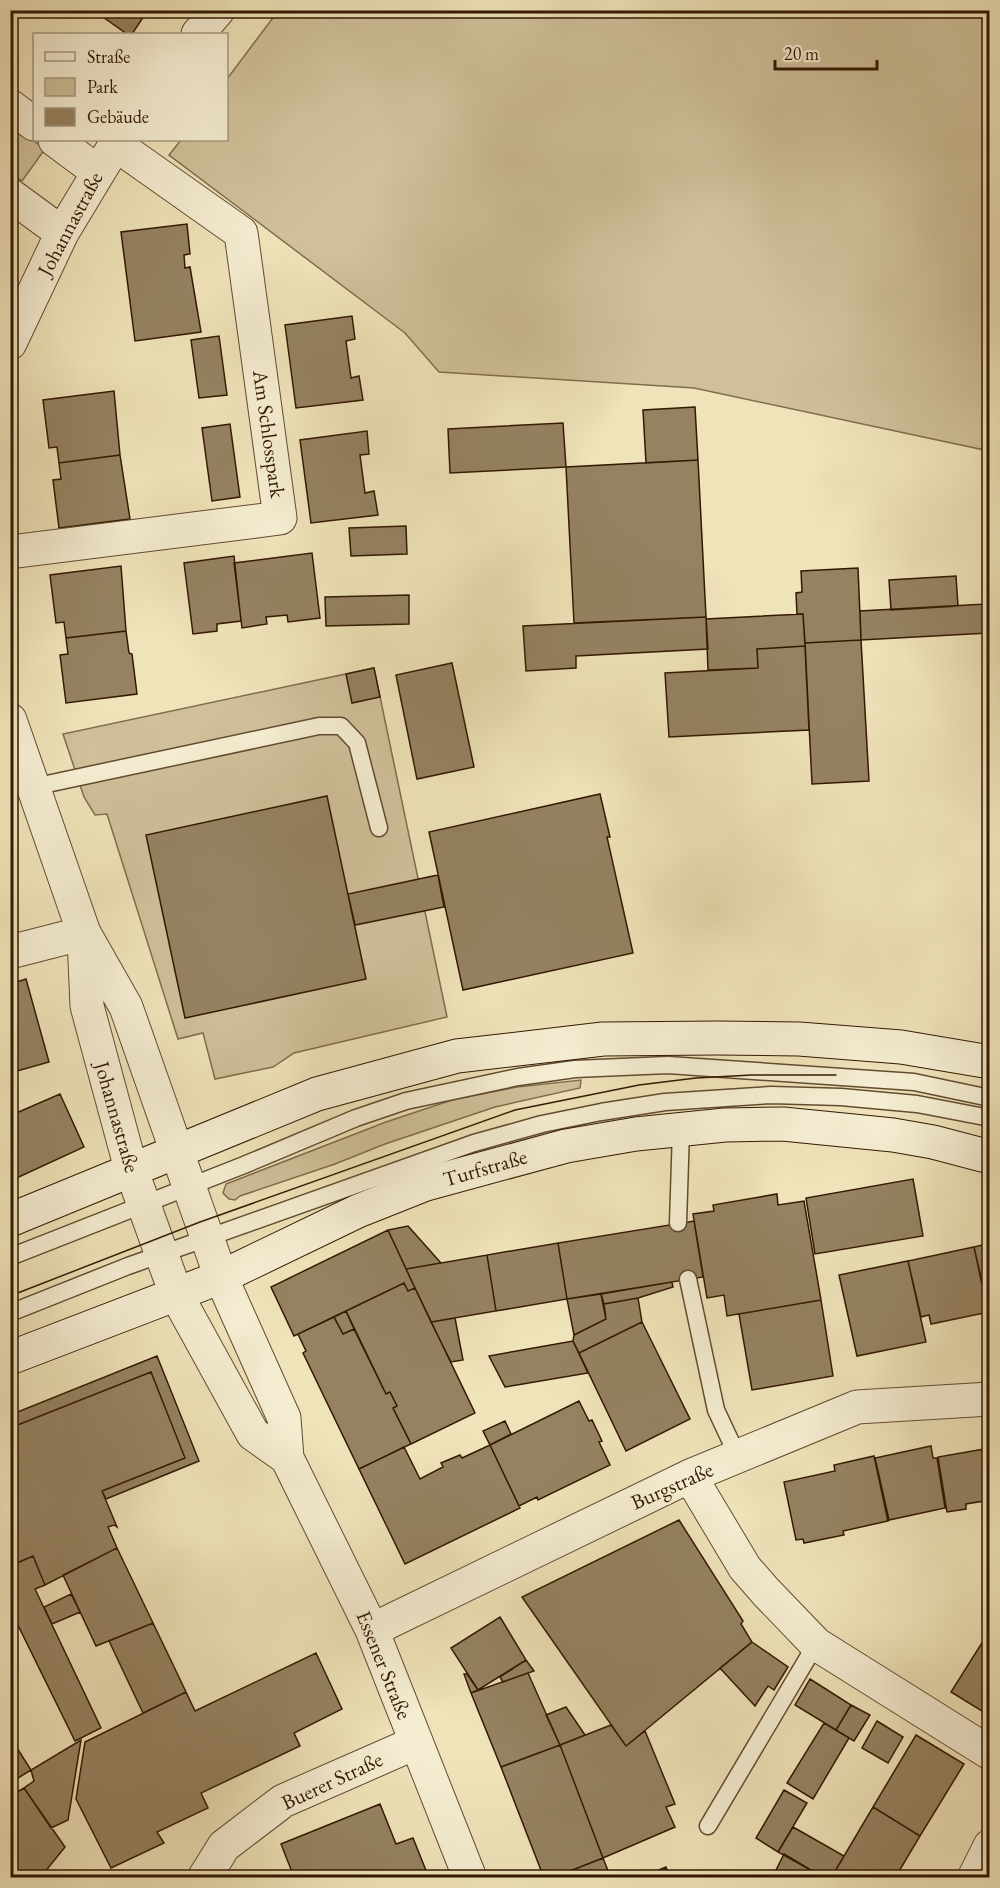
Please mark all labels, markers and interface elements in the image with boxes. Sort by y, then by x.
legend [33,33,228,141]
scale bar [775,33,877,71]
text: 20 m [784,42,819,65]
text: Straße [87,45,130,68]
text: Park [87,75,118,98]
text: Gebäude [87,105,149,128]
street label: Johannastraße [30,167,108,282]
street label: Am Schlosspark [247,367,292,501]
street label: Johannastraße [88,1056,146,1176]
street label: Turfstraße [440,1143,530,1192]
street label: Burgstraße [627,1455,717,1516]
street label: Essener Straße [350,1607,418,1723]
street label: Buerer Straße [277,1745,387,1816]

